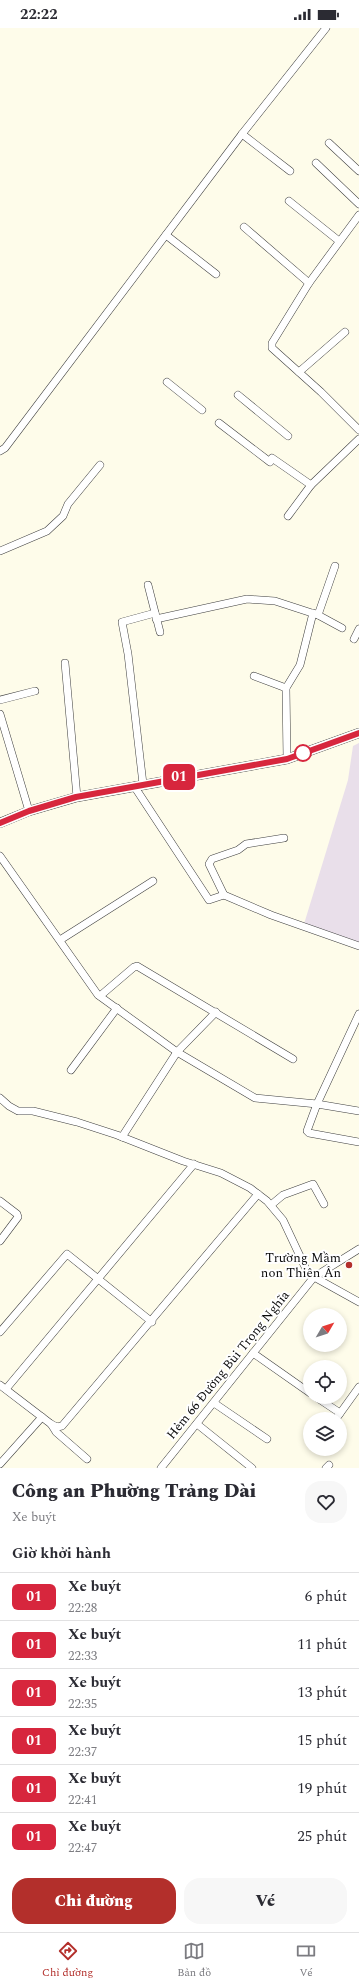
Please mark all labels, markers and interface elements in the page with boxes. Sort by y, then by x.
text: 22:22 [20,3,58,26]
unlabelled marker [294,744,312,762]
line badge: 01 [161,764,197,790]
text: 01 [171,766,187,787]
place label: Trường Mầm non Thiên Ân [261,1248,341,1283]
marker: Trường Mầm non Thiên Ân [344,1260,354,1270]
street label: Hẻm 66 Đường Bùi Trọng Nghĩa [162,1286,295,1444]
north arrow [303,1308,347,1352]
map controls [303,1308,347,1456]
button: locate [303,1360,347,1404]
button: layers [303,1412,347,1456]
text: Công an Phường Trảng Dài [12,1477,256,1506]
button: heart [305,1481,347,1523]
text: Xe buýt [12,1507,56,1527]
text: Giờ khởi hành [12,1542,111,1565]
text: Xe buýt [68,1575,121,1598]
text: 6 phút [305,1585,347,1608]
text: 01 [26,1586,42,1607]
text: 22:28 [68,1598,97,1618]
text: Xe buýt [68,1623,121,1646]
text: 11 phút [297,1633,347,1656]
text: 01 [26,1634,42,1655]
text: 22:33 [68,1646,97,1666]
text: Xe buýt [68,1671,121,1694]
text: 13 phút [297,1681,347,1704]
text: 01 [26,1682,42,1703]
text: 22:35 [68,1694,97,1714]
text: Xe buýt [68,1719,121,1742]
text: 15 phút [297,1729,347,1752]
text: 01 [26,1730,42,1751]
text: 22:37 [68,1742,97,1762]
text: Xe buýt [68,1767,121,1790]
text: 19 phút [297,1777,347,1800]
text: 01 [26,1778,42,1799]
text: 22:41 [68,1790,97,1810]
text: Xe buýt [68,1815,121,1838]
text: 25 phút [297,1825,347,1848]
text: 01 [26,1826,42,1847]
text: 22:47 [68,1838,97,1858]
button: Chỉ đường [12,1878,176,1924]
button: Vé [184,1878,347,1924]
tab: Chỉ đường [42,1940,93,1981]
tab: Bản đồ [177,1940,211,1981]
tab: Vé [295,1940,317,1981]

